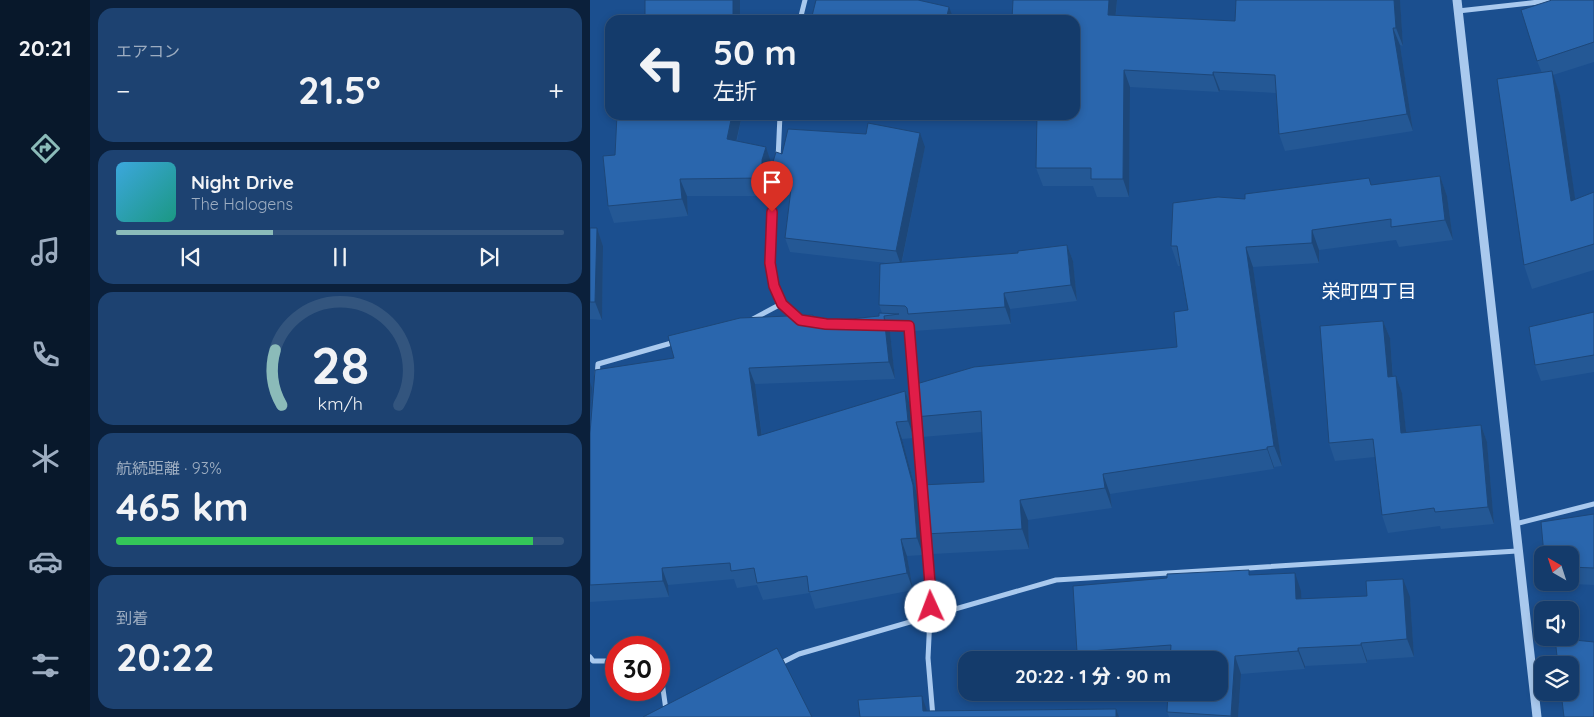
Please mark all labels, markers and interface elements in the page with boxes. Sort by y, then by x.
text: 50 m [713,30,797,74]
text: 20:21 [18,34,72,62]
icon: left [630,35,695,100]
text: エアコン [116,41,180,61]
text: 21.5° [298,66,381,114]
text: − [116,73,131,108]
text: + [548,73,564,108]
text: 左折 [713,77,757,105]
icon: directions [28,131,63,166]
pin [751,161,793,212]
icon: arrive [758,168,786,196]
text: Night Drive [191,170,294,194]
text: The Halogens [191,194,293,214]
icon: music [28,234,63,269]
icon: previous [177,243,205,271]
icon: pause [326,243,354,271]
icon: next [475,243,503,271]
district label: 栄町四丁目 [1321,279,1417,303]
text: 28 [311,332,369,397]
icon: phone [28,337,63,372]
text: km/h [317,392,363,414]
icon: climate [28,441,63,476]
text: 航続距離 · 93% [116,458,222,478]
text: 465 km [116,483,249,531]
icon: car [28,544,63,579]
north arrow [1534,546,1579,591]
map controls [1534,546,1579,701]
position arrow [904,580,956,632]
button: sound [1534,601,1579,646]
text: 到着 [116,608,148,628]
text: 20:22 [116,633,215,681]
speed limit sign: 30 [605,636,670,701]
icon: filters [28,648,63,683]
button: layers [1534,656,1579,701]
text: 20:22 · 1 分 · 90 m [1015,664,1171,688]

